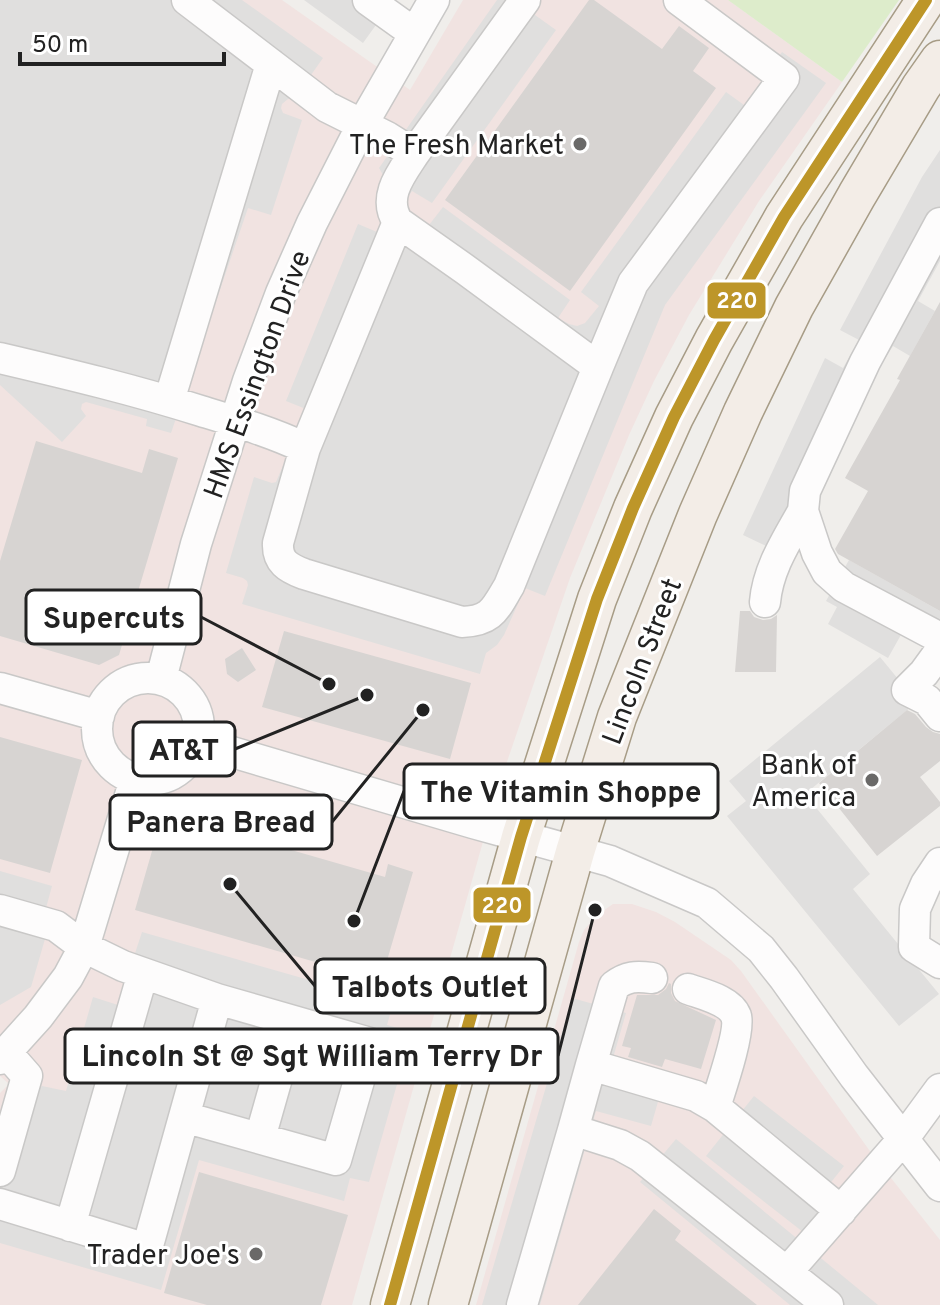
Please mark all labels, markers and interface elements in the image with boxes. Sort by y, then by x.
scale bar [20,16,224,66]
text: 50 m [32,31,88,61]
place label: The Fresh Market [349,129,564,165]
marker: The Fresh Market [571,135,589,153]
street label: HMS Essington Drive [197,246,320,504]
line badge: 220 [706,281,767,320]
text: 220 [716,289,758,316]
street label: Lincoln Street [596,574,692,750]
callout: Supercuts [26,590,201,644]
text: Supercuts [43,602,185,639]
callout: AT&T [133,722,235,776]
text: AT&T [149,734,219,771]
place label: Bank of America [751,749,856,817]
callout: The Vitamin Shoppe [404,764,718,818]
marker: Bank of America [863,771,881,789]
text: The Vitamin Shoppe [421,776,701,813]
callout: Panera Bread [110,795,332,849]
text: Panera Bread [126,806,316,843]
line badge: 220 [472,886,532,924]
text: 220 [481,894,523,921]
callout: Talbots Outlet [315,959,545,1013]
text: Talbots Outlet [331,971,529,1008]
callout: Lincoln St @ Sgt William Terry Dr [65,1029,558,1083]
text: Lincoln St @ Sgt William Terry Dr [81,1040,543,1077]
place label: Trader Joe's [87,1239,240,1275]
marker: Trader Joe's [247,1245,265,1263]

